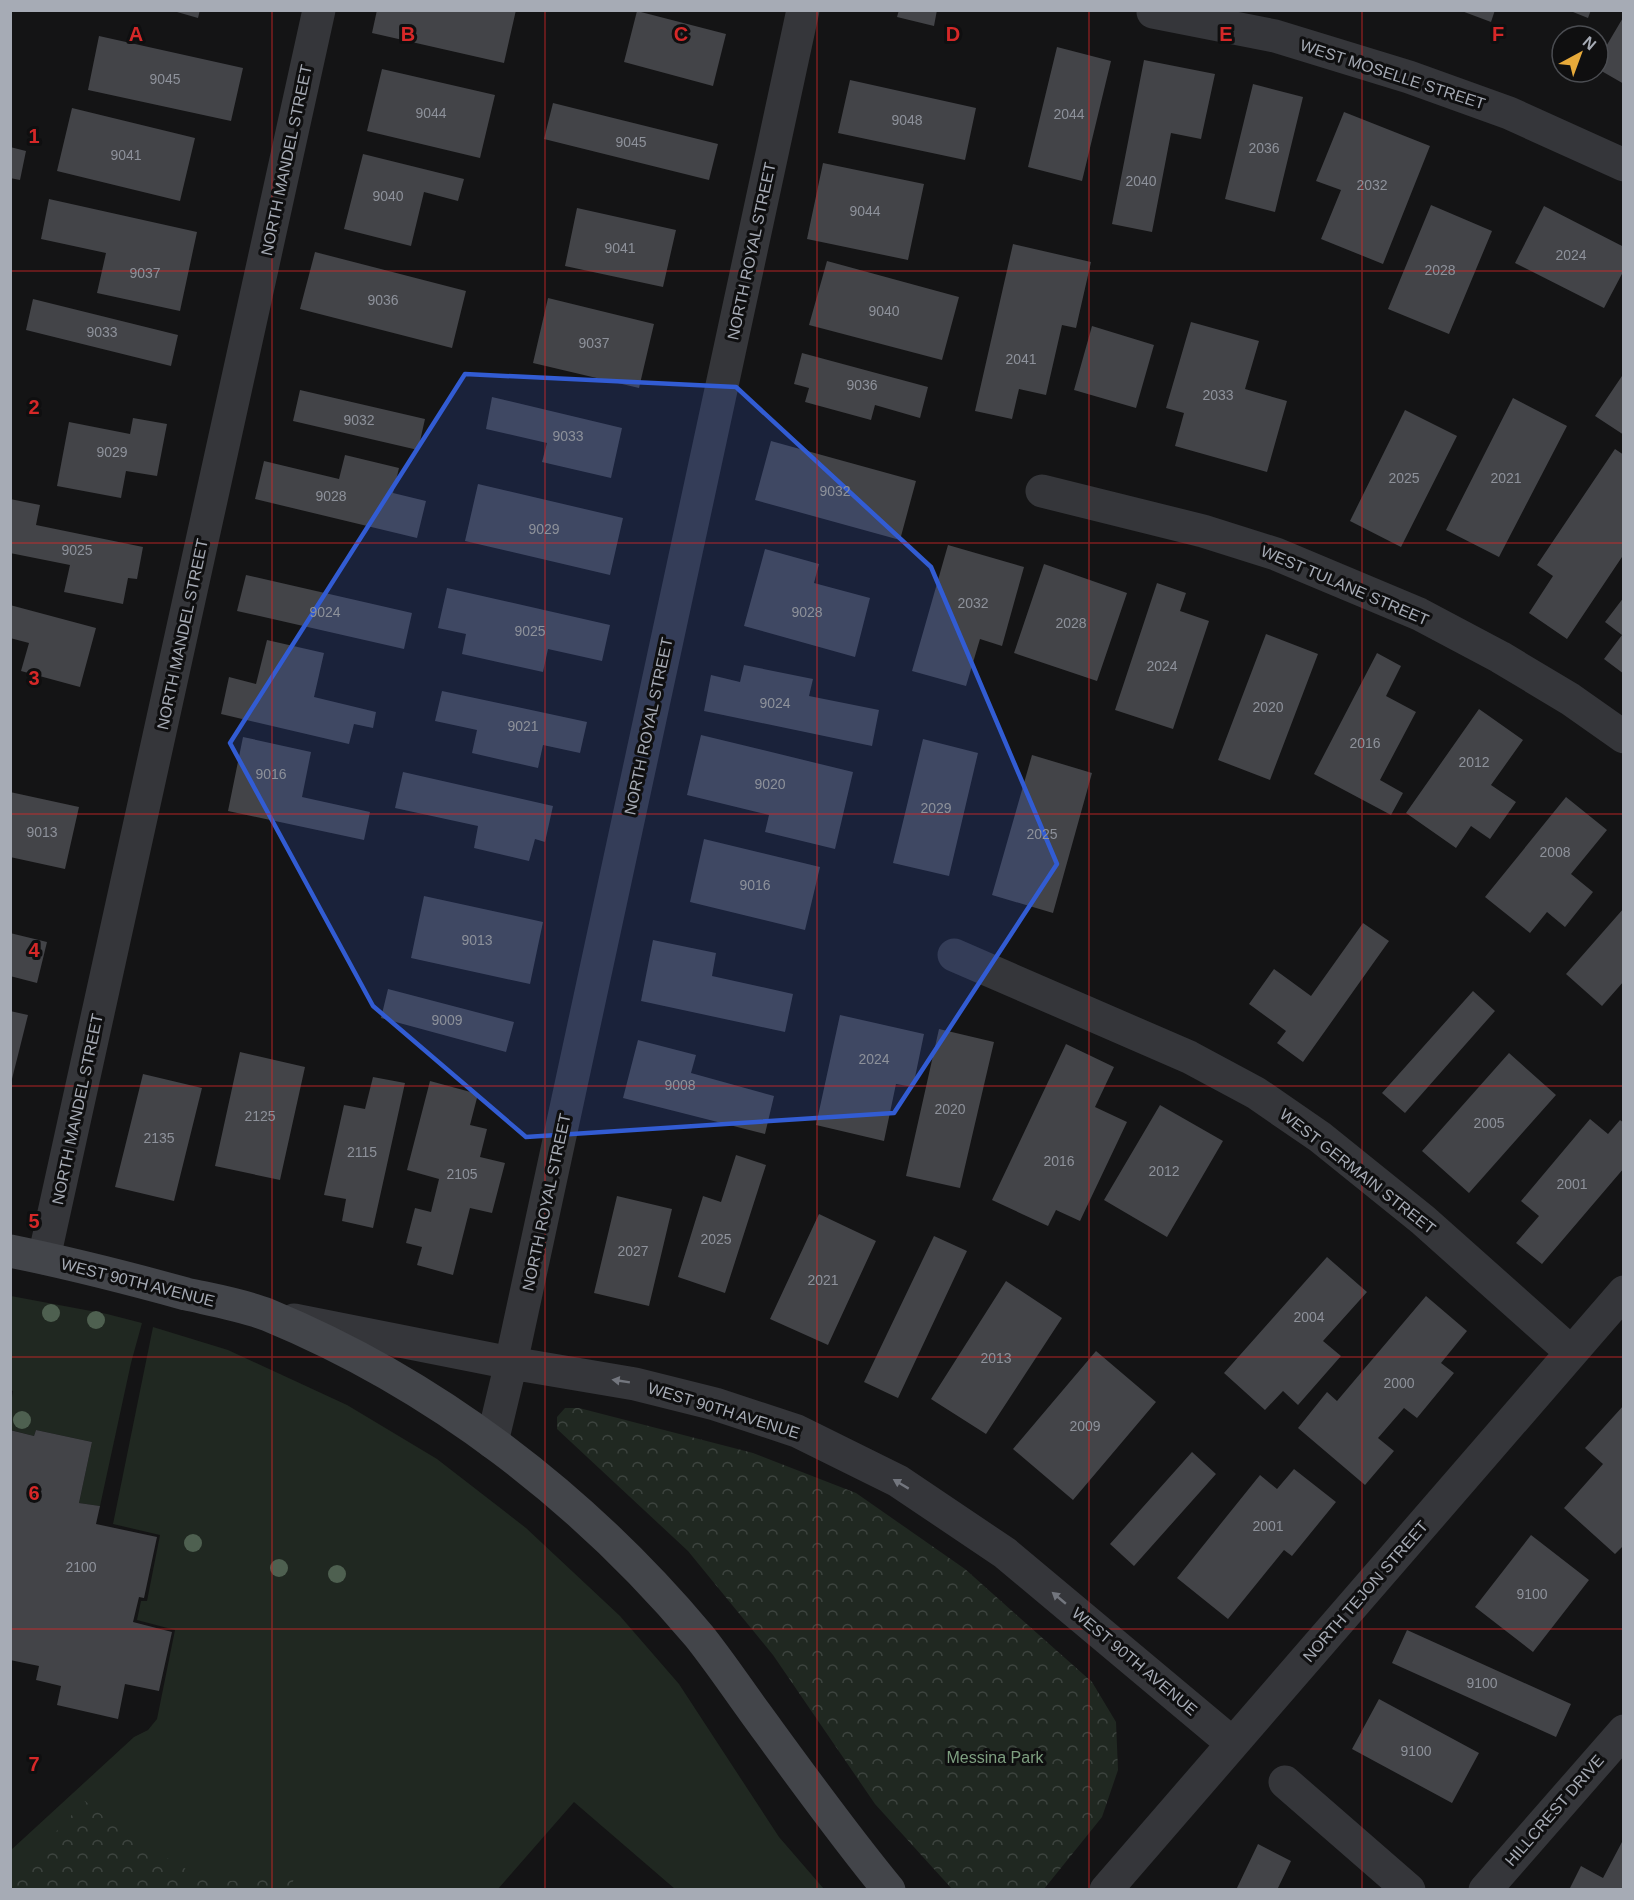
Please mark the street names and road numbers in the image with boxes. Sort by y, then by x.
street label: WEST MOSELLE STREET [1298,36,1488,113]
street label: NORTH MANDEL STREET [258,63,315,257]
street label: NORTH ROYAL STREET [724,161,779,341]
street label: NORTH MANDEL STREET [154,537,211,731]
street label: WEST TULANE STREET [1258,542,1432,629]
street label: NORTH ROYAL STREET [621,636,676,816]
street label: NORTH MANDEL STREET [49,1012,106,1206]
street label: WEST GERMAIN STREET [1277,1105,1439,1238]
street label: NORTH ROYAL STREET [519,1112,574,1292]
street label: WEST 90TH AVENUE [59,1255,216,1310]
street label: WEST 90TH AVENUE [646,1379,802,1442]
street label: NORTH TEJON STREET [1300,1517,1431,1665]
street label: WEST 90TH AVENUE [1069,1604,1201,1719]
street label: HILLCREST DRIVE [1502,1752,1607,1869]

